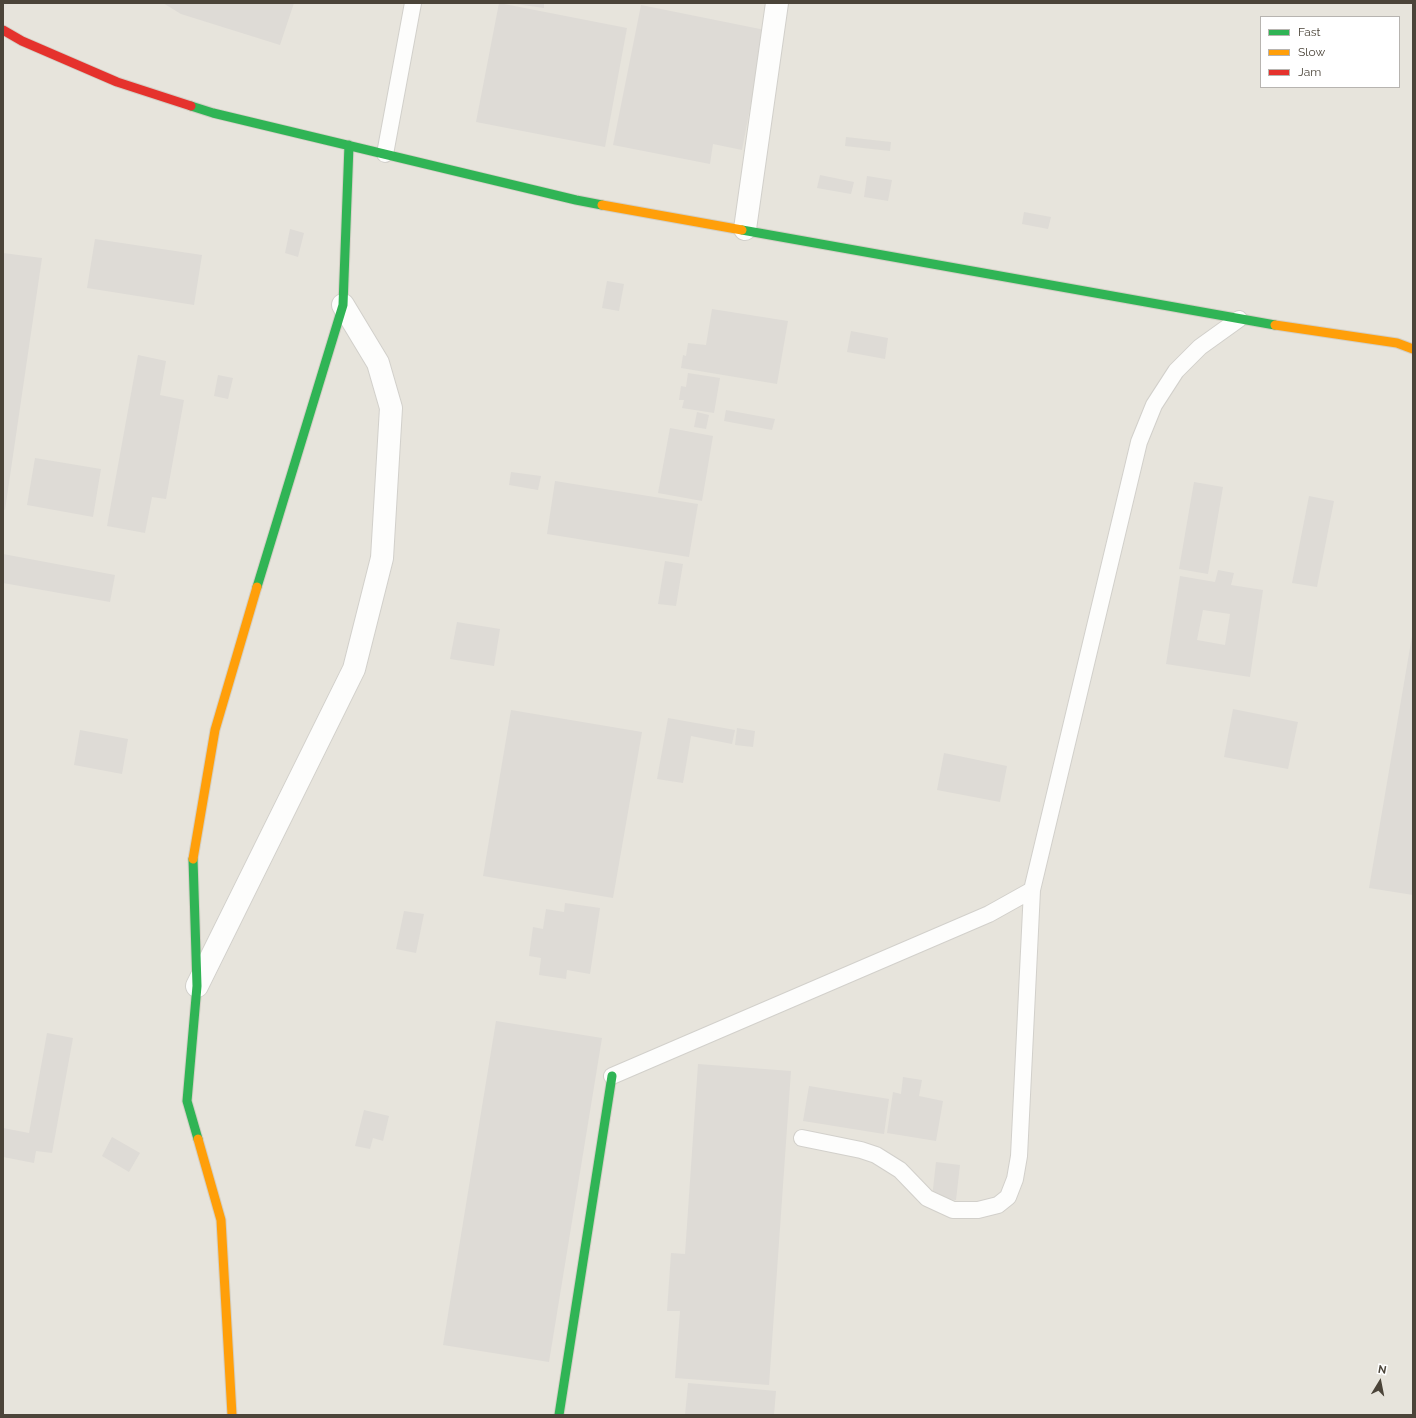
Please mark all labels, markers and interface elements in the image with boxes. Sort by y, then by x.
legend [1260,16,1400,88]
text: Fast [1298,25,1321,39]
text: Slow [1298,45,1325,59]
text: Jam [1298,65,1321,79]
north arrow [1360,1362,1400,1402]
text: N [1377,1363,1387,1377]

